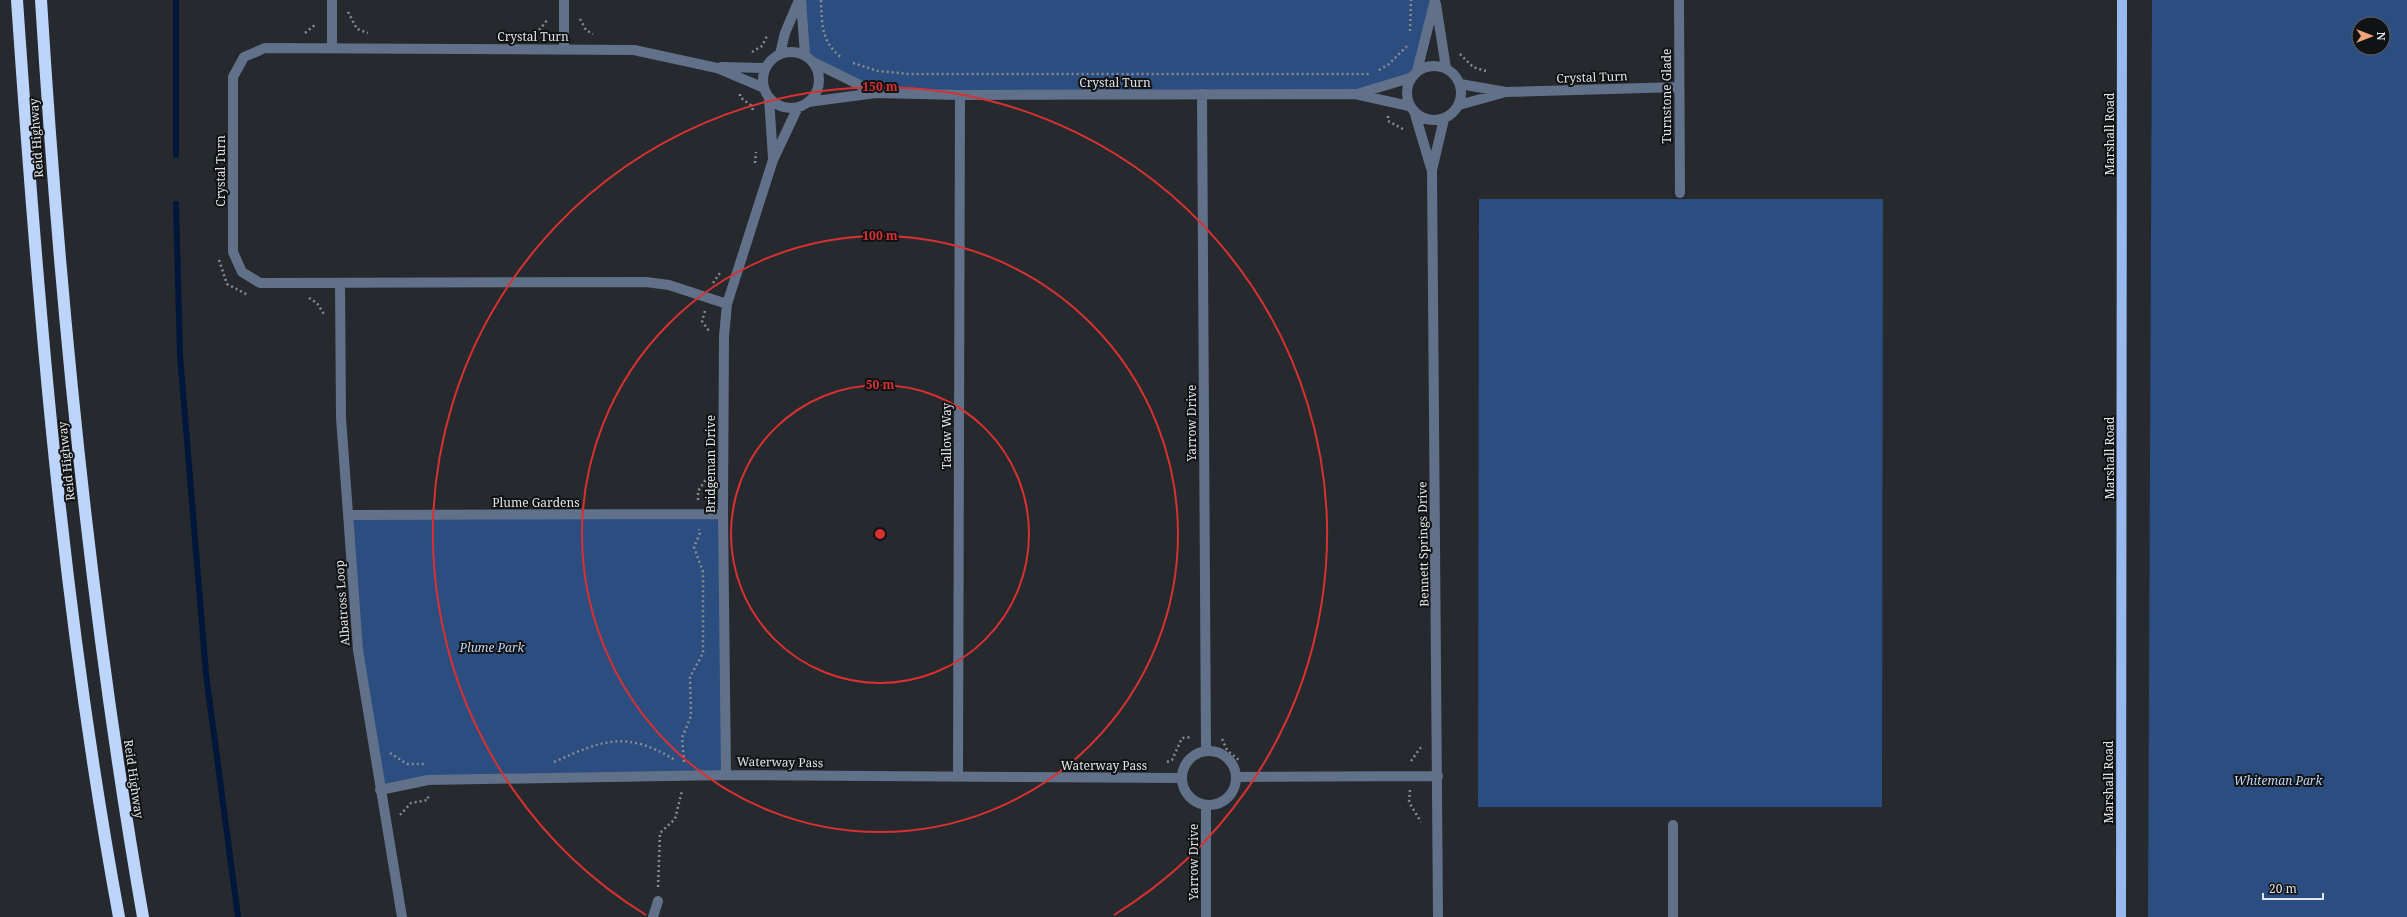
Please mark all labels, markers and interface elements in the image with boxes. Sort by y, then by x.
north arrow [2351,16,2391,56]
street label: Crystal Turn [497,28,569,45]
text: N [2374,32,2389,41]
street label: Turnstone Glade [1658,48,1675,144]
street label: Crystal Turn [1556,67,1628,87]
street label: Crystal Turn [1079,74,1151,91]
text: 150 m [862,78,898,95]
street label: Marshall Road [2101,92,2118,175]
street label: Reid Highway [25,97,47,178]
street label: Crystal Turn [212,135,229,207]
text: 100 m [862,227,898,244]
text: 50 m [866,376,894,393]
street label: Yarrow Drive [1183,385,1200,462]
street label: Tallow Way [938,402,955,469]
street label: Bridgeman Drive [702,415,719,513]
street label: Marshall Road [2101,416,2118,499]
street label: Reid Highway [53,420,79,502]
street label: Bennett Springs Drive [1413,481,1433,607]
street label: Plume Gardens [492,494,580,511]
centre of rings [873,527,887,541]
street label: Albatross Loop [331,560,353,646]
park label: Plume Park [459,639,526,656]
street label: Reid Highway [120,738,148,820]
street label: Marshall Road [2100,740,2117,823]
street label: Waterway Pass [737,753,823,771]
street label: Waterway Pass [1061,757,1147,774]
park label: Whiteman Park [2234,772,2323,789]
street label: Yarrow Drive [1185,824,1202,901]
scale bar [2263,875,2323,901]
text: 20 m [2269,880,2297,897]

